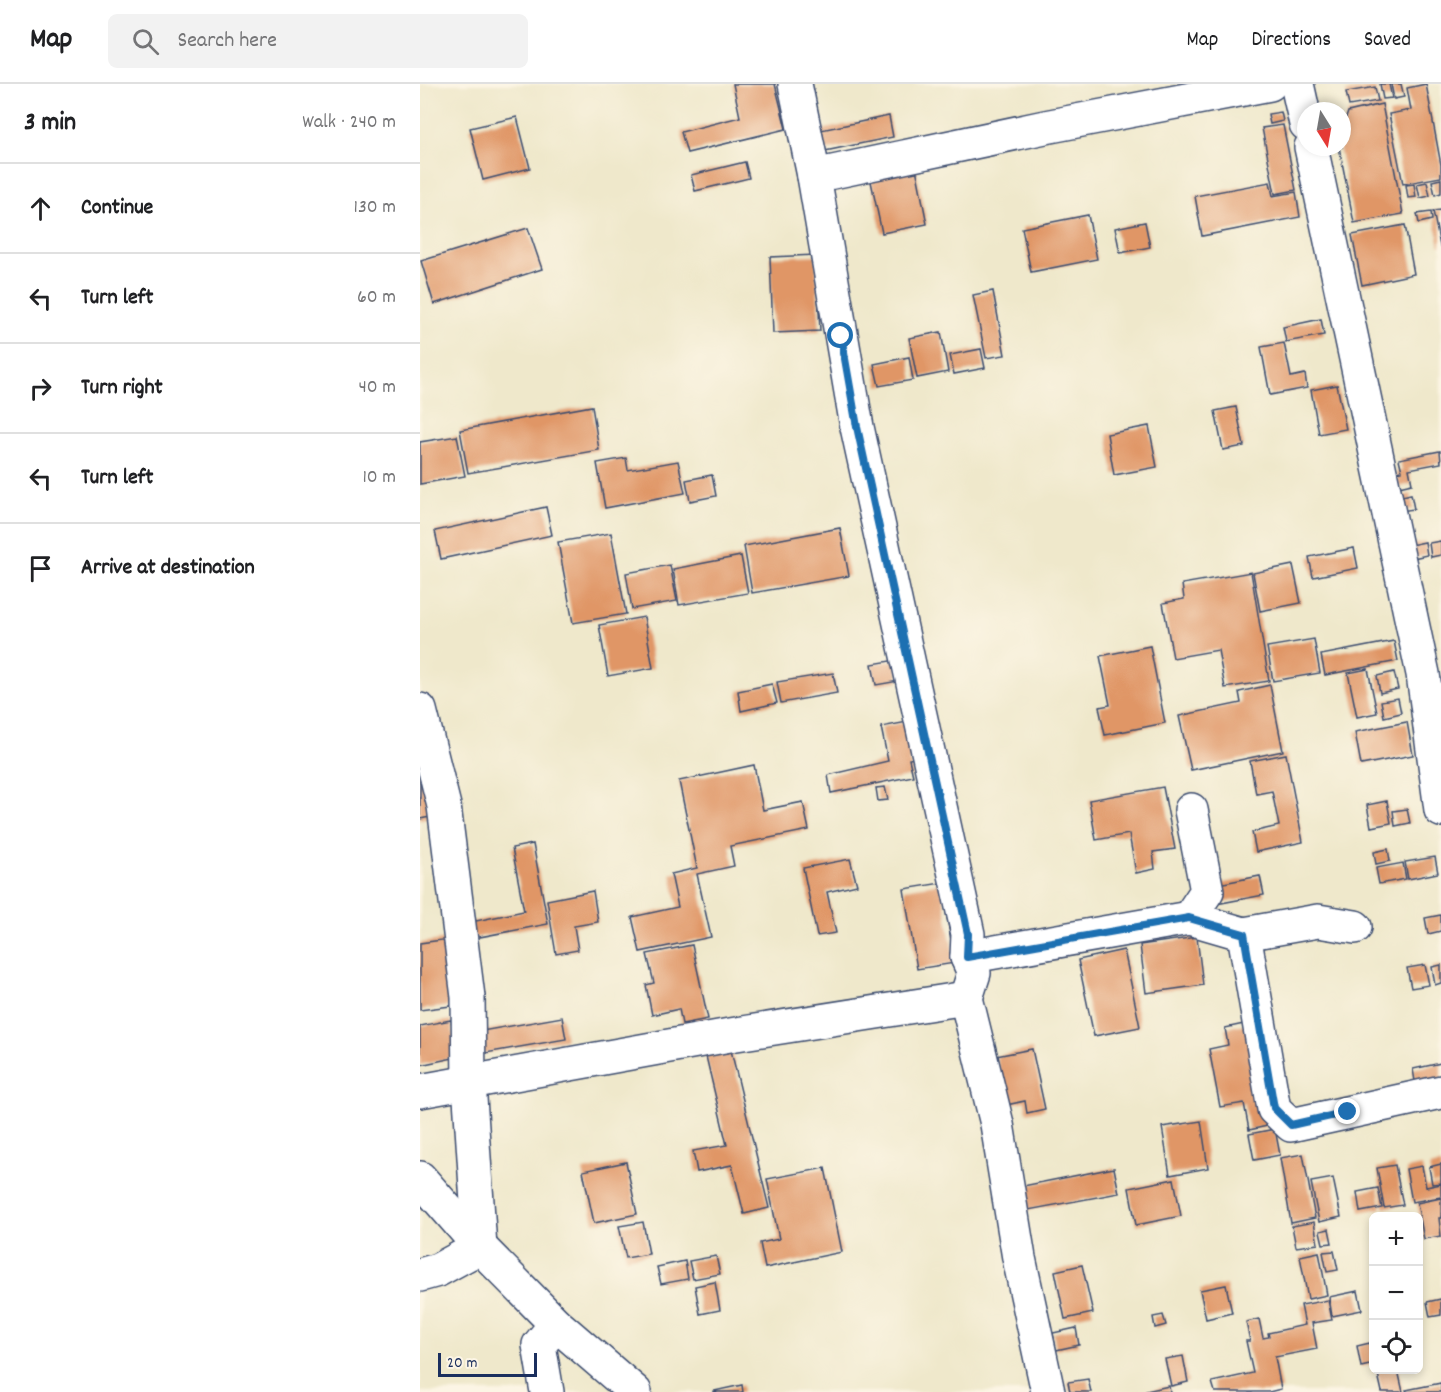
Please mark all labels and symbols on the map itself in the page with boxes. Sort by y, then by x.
north arrow [1297,102,1351,156]
route start [827,322,853,348]
route end [1334,1098,1360,1124]
scale bar [438,1350,537,1378]

